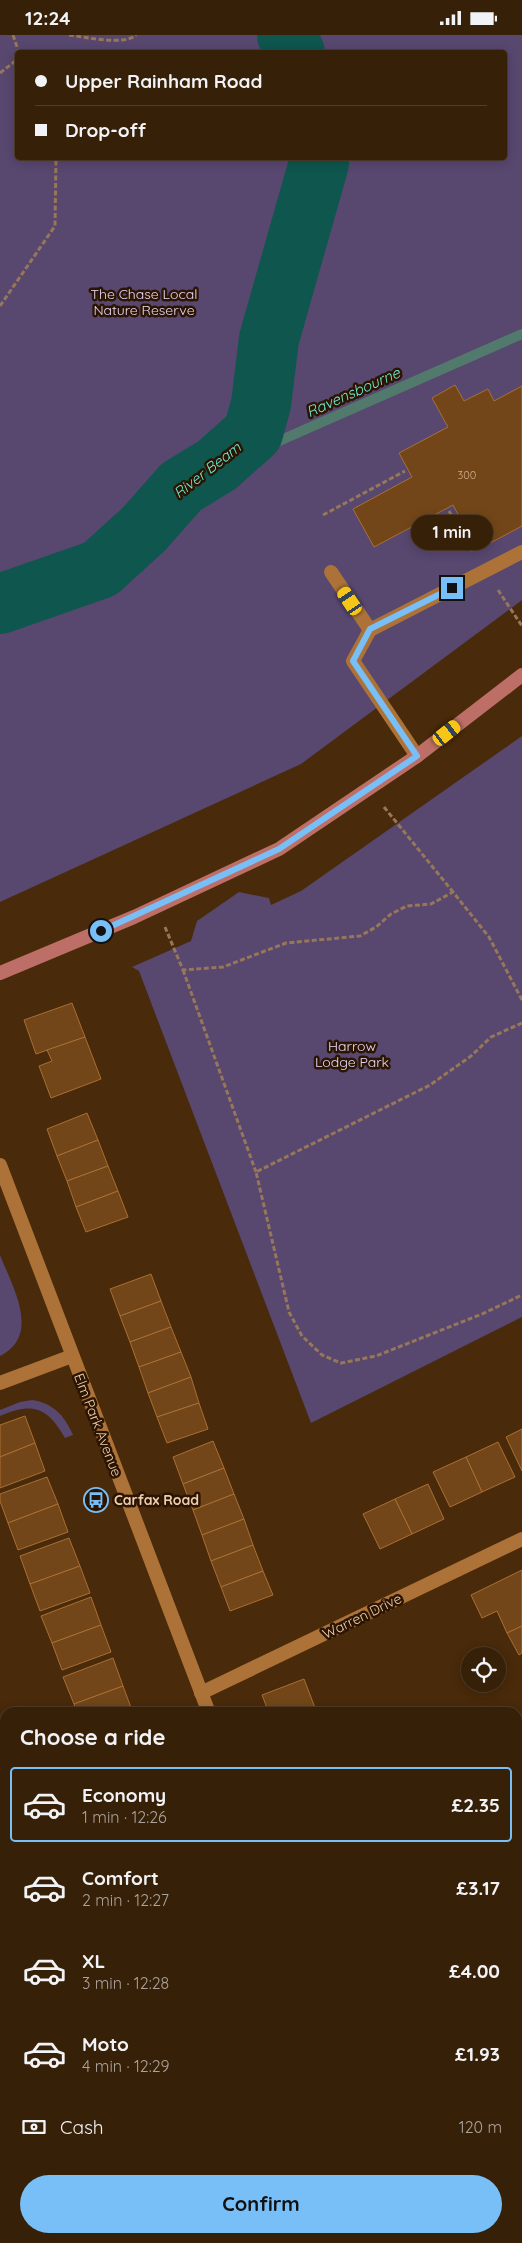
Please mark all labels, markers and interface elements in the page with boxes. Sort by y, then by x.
text: 12:24 [25,6,70,30]
text: Upper Rainham Road [65,69,263,93]
text: Drop-off [65,118,146,142]
park label: The Chase Local Nature Reserve [91,285,197,319]
water label: Ravensbourne [303,363,403,421]
water label: River Beam [169,438,245,502]
house number: 300 [458,468,476,482]
callout: 1 min [411,515,493,551]
text: 1 min [433,522,471,542]
route end [441,577,463,599]
car [335,584,364,618]
car [430,718,463,748]
route start [90,920,112,942]
park label: Harrow Lodge Park [315,1037,389,1071]
street label: Elm Park Avenue [70,1371,126,1479]
bus stop icon: Carfax Road [83,1487,109,1513]
place label: Carfax Road [114,1491,199,1509]
street label: Warren Drive [319,1589,405,1643]
map controls [461,1647,506,1692]
button: locate [461,1647,506,1692]
text: Choose a ride [20,1723,165,1751]
icon: car [22,1782,67,1827]
text: Economy [82,1783,166,1807]
text: £2.35 [451,1793,500,1817]
text: 1 min · 12:26 [82,1807,167,1827]
icon: car [22,1865,67,1910]
text: Comfort [82,1866,159,1890]
text: £3.17 [456,1876,500,1900]
text: 2 min · 12:27 [82,1890,169,1910]
icon: car [22,1948,67,1993]
text: XL [82,1949,105,1973]
text: £4.00 [449,1959,500,1983]
text: 3 min · 12:28 [82,1973,169,1993]
icon: car [22,2031,67,2076]
text: Moto [82,2032,129,2056]
text: £1.93 [455,2042,500,2066]
text: 4 min · 12:29 [82,2056,170,2076]
icon: cash [20,2113,48,2141]
text: Cash [60,2115,104,2139]
text: 120 m [459,2117,502,2137]
button: Confirm [20,2175,502,2233]

